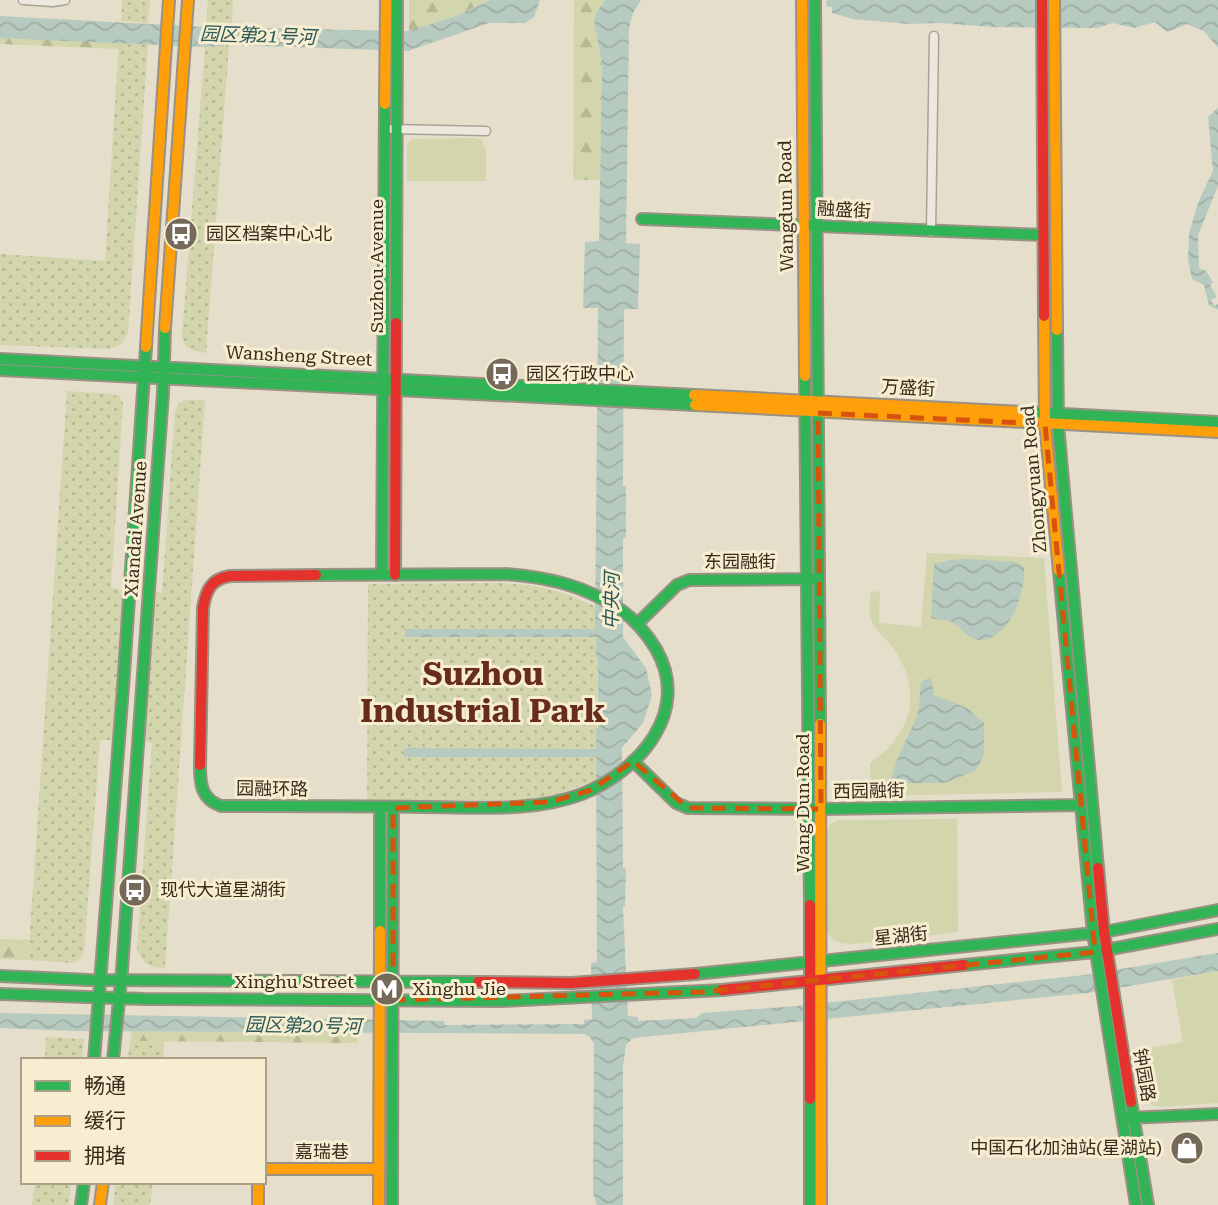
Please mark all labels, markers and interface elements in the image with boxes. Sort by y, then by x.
water label: 园区第21号河 [199,22,320,49]
street label: Wangdun Road [774,139,797,272]
street label: 融盛街 [817,198,872,221]
street label: Suzhou Avenue [366,199,387,333]
bus stop icon: 园区档案中心北 [162,215,200,253]
place label: 园区档案中心北 [206,223,332,244]
street label: Wansheng Street [225,341,373,370]
bus stop icon: 园区行政中心 [483,355,521,393]
place label: 园区行政中心 [526,363,634,384]
street label: 万盛街 [881,376,936,399]
street label: Zhongyuan Road [1017,404,1050,554]
street label: Xiandai Avenue [120,460,151,598]
street label: 东园融街 [704,551,776,572]
water label: 中央河 [600,568,624,630]
district label: Suzhou Industrial Park [360,655,606,730]
street label: Wang Dun Road [792,733,813,873]
street label: 园融环路 [236,777,308,800]
street label: 西园融街 [833,779,905,802]
bus stop icon: 现代大道星湖街 [116,871,154,909]
place label: 现代大道星湖街 [160,879,286,900]
street label: 星湖街 [873,922,929,949]
metro station icon: Xinghu Jie [368,970,406,1008]
street label: Xinghu Street [234,971,354,992]
place label: Xinghu Jie [412,978,506,999]
water label: 园区第20号河 [245,1013,365,1038]
street label: 钟园路 [1129,1047,1160,1103]
legend [21,1058,266,1184]
text: 畅通 [84,1074,126,1098]
text: 缓行 [84,1109,126,1133]
shop icon: 中国石化加油站(星湖站) [1168,1129,1206,1167]
place label: 中国石化加油站(星湖站) [970,1137,1162,1158]
street label: 嘉瑞巷 [295,1141,349,1162]
text: 拥堵 [84,1144,126,1168]

